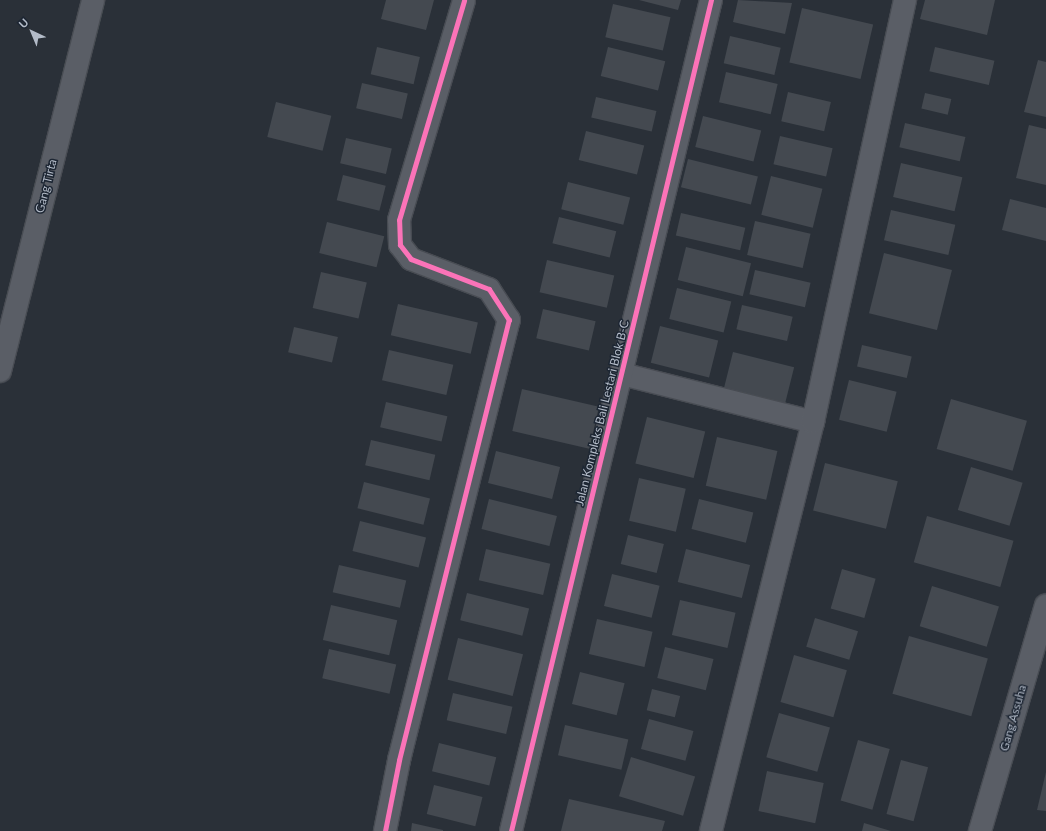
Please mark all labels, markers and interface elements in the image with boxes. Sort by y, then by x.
north arrow [12,12,52,52]
text: U [16,15,31,31]
street label: Gang Tirta [32,157,60,215]
street label: Jalan Kompleks Bali Lestari Blok B-C [572,319,632,507]
street label: Gang Assuha [997,683,1029,753]

